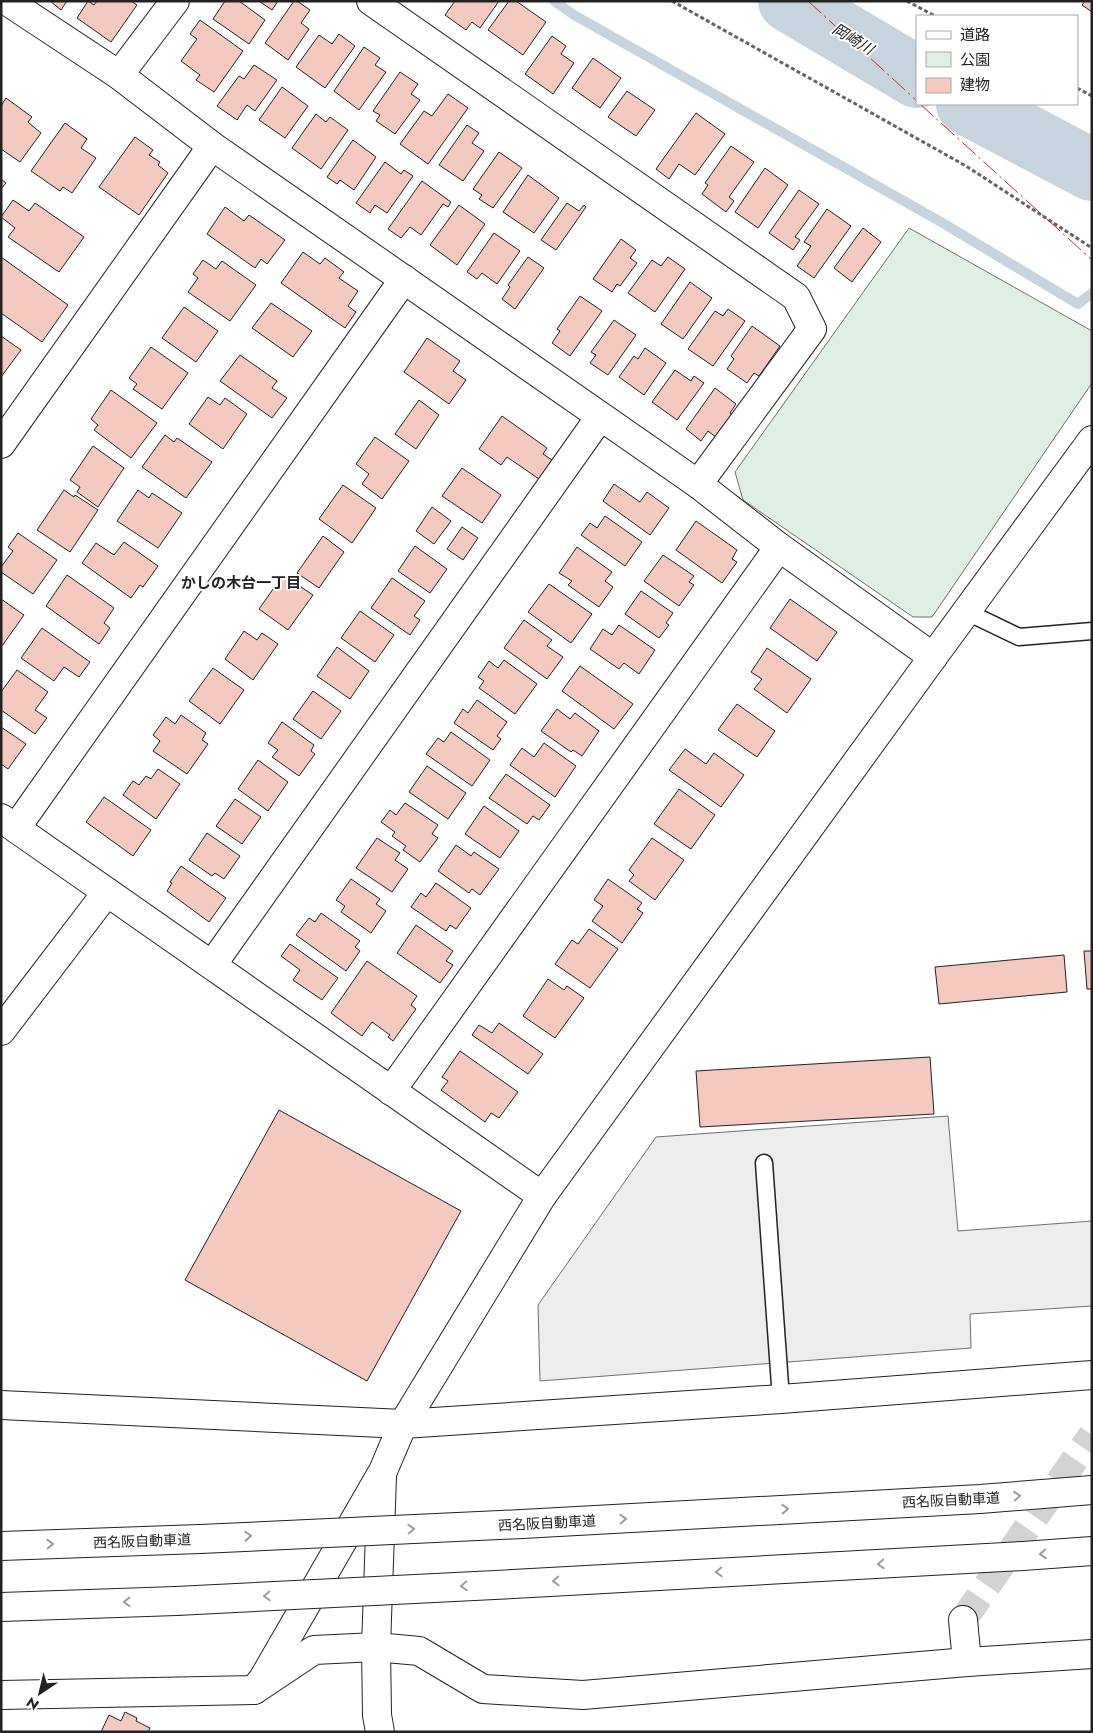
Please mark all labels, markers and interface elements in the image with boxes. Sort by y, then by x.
legend [916,15,1078,105]
water label: 岡崎川 [828,18,880,61]
text: 道路 [960,24,990,46]
text: 公園 [960,49,990,71]
text: 建物 [960,74,990,96]
district label: かしの木台一丁目 [181,572,301,594]
street label: 西名阪自動車道 [902,1487,1000,1513]
one-way arrow [1013,1490,1021,1501]
one-way arrow [781,1504,789,1515]
street label: 西名阪自動車道 [498,1510,596,1536]
one-way arrow [619,1513,627,1524]
one-way arrow [407,1524,415,1535]
street label: 西名阪自動車道 [93,1529,191,1553]
one-way arrow [245,1531,253,1542]
one-way arrow [46,1539,54,1550]
one-way arrow [1039,1549,1047,1560]
one-way arrow [877,1558,885,1569]
one-way arrow [714,1567,722,1578]
one-way arrow [552,1576,560,1587]
one-way arrow [460,1581,468,1591]
one-way arrow [263,1590,271,1601]
one-way arrow [123,1597,131,1608]
north arrow [15,1668,65,1718]
text: N [22,1692,43,1715]

